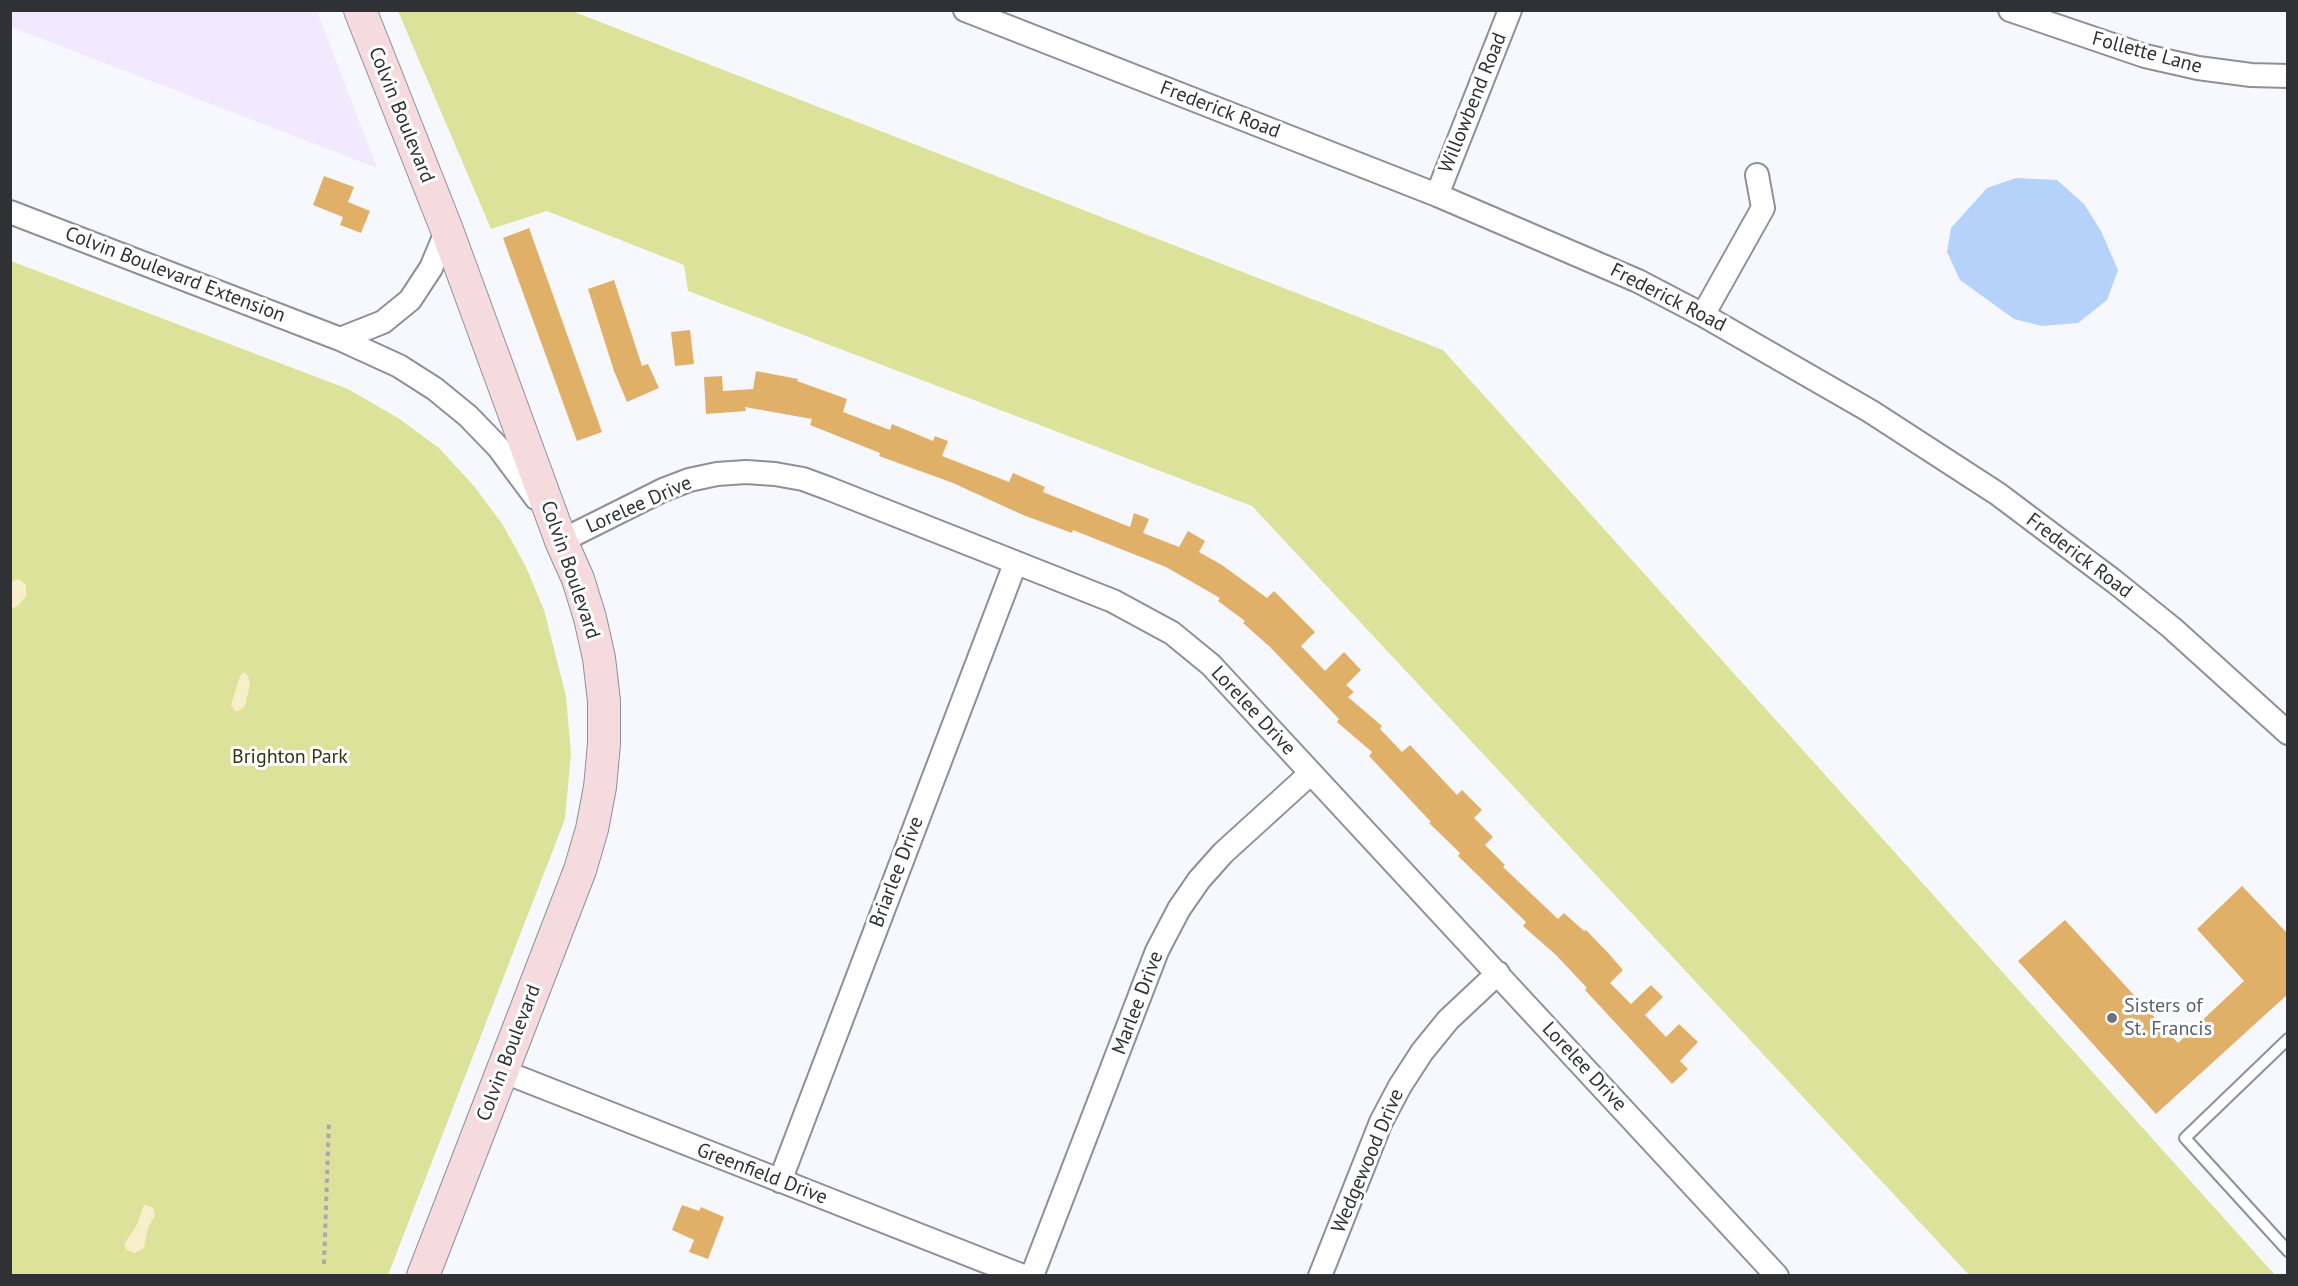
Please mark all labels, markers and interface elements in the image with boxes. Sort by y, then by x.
street label: Follette Lane [2089,27,2205,79]
street label: Willowbend Road [1434,29,1512,177]
street label: Colvin Boulevard [363,44,439,186]
street label: Frederick Road [1157,76,1283,144]
street label: Colvin Boulevard Extension [62,222,288,328]
street label: Frederick Road [1606,259,1730,337]
street label: Lorelee Drive [583,471,695,539]
street label: Colvin Boulevard [535,498,605,642]
street label: Frederick Road [2021,508,2137,604]
street label: Lorelee Drive [1206,662,1300,760]
park label: Brighton Park [232,745,348,769]
street label: Briarlee Drive [865,813,929,931]
street label: Marlee Drive [1107,948,1169,1058]
street label: Colvin Boulevard [472,981,546,1125]
place label: Sisters of St. Francis [2124,994,2212,1041]
marker: Sisters of St. Francis [2105,1011,2119,1025]
street label: Lorelee Drive [1537,1018,1631,1116]
street label: Wedgewood Drive [1327,1085,1409,1237]
street label: Greenfield Drive [693,1138,831,1210]

